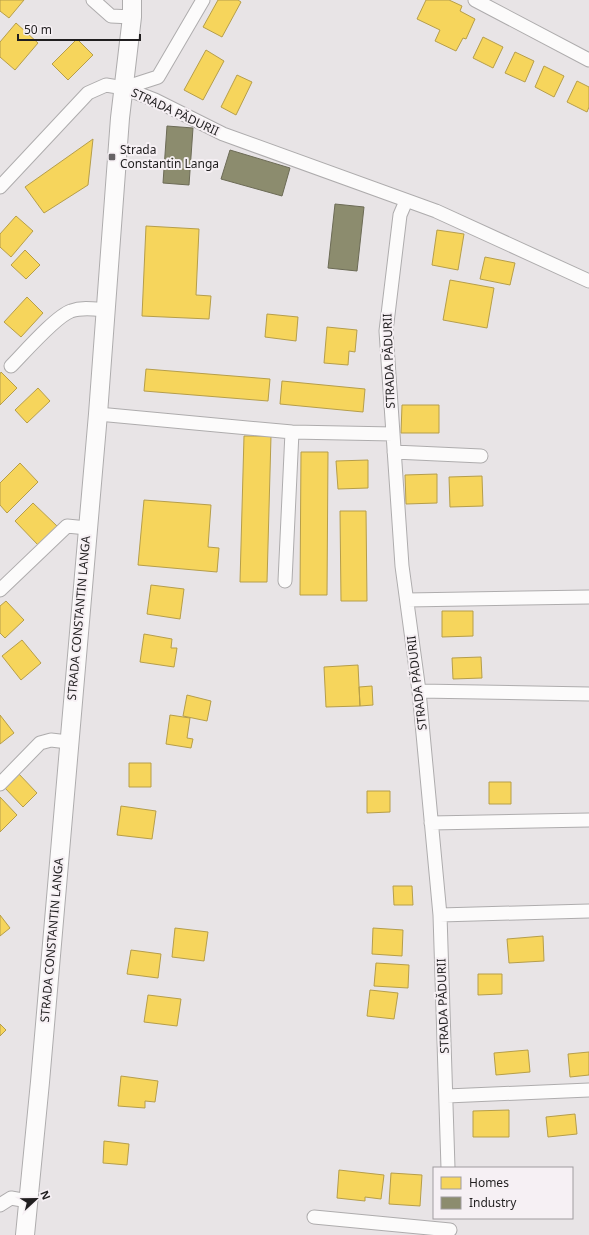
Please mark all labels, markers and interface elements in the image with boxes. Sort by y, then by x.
scale bar [18,16,140,42]
text: 50 m [24,21,52,38]
street label: STRADA PĂDURII [128,84,222,139]
place label: Strada Constantin Langa [120,141,219,172]
marker: Strada Constantin Langa [107,152,117,162]
street label: STRADA PĂDURII [378,313,399,409]
street label: STRADA CONSTANTIN LANGA [63,535,94,701]
street label: STRADA PĂDURII [402,635,431,731]
street label: STRADA CONSTANTIN LANGA [36,857,67,1023]
street label: STRADA PĂDURII [432,958,453,1054]
legend [433,1167,573,1219]
text: Homes [469,1174,509,1191]
north arrow [16,1179,56,1219]
text: N [37,1188,54,1202]
text: Industry [469,1194,517,1211]

